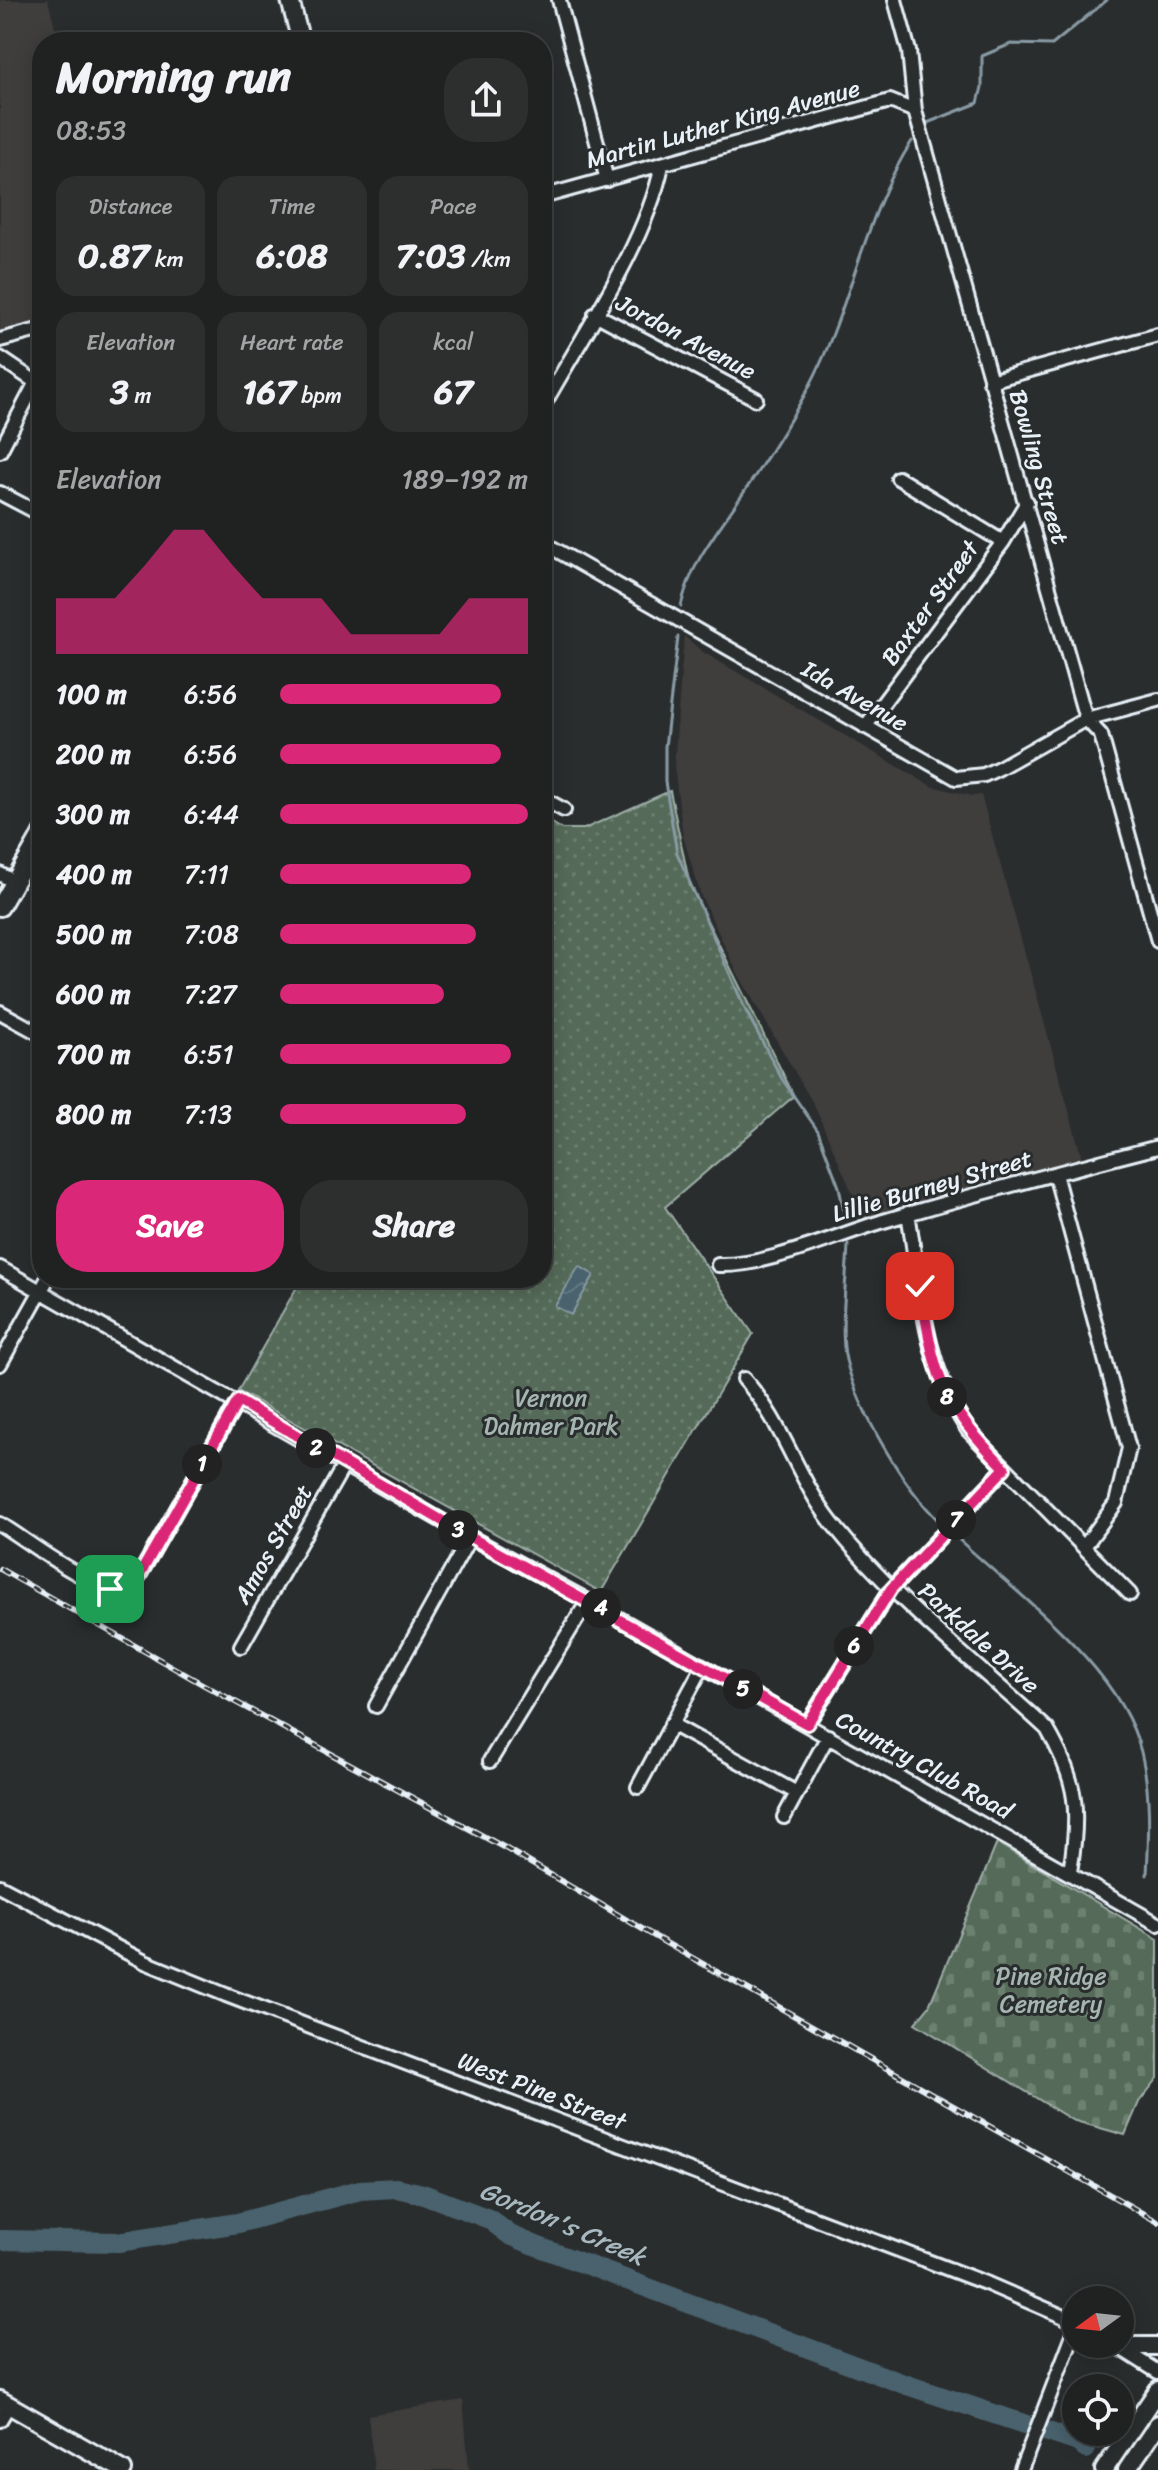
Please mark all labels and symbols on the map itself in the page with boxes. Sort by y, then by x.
street label: Martin Luther King Avenue [581,67,865,181]
street label: Jordon Avenue [607,282,764,392]
street label: Bowling Street [997,385,1081,549]
street label: Baxter Street [870,530,991,675]
street label: Ida Avenue [793,648,917,744]
street label: Lillie Burney Street [827,1137,1037,1235]
pin [886,1252,954,1320]
park label: Vernon Dahmer Park [483,1377,619,1447]
pin: 8 [927,1377,967,1417]
pin: 2 [296,1428,336,1468]
pin: 1 [182,1444,222,1484]
street label: Amos Street [221,1476,324,1613]
pin: 7 [936,1500,976,1540]
pin: 3 [438,1510,478,1550]
pin [76,1555,144,1623]
street label: Parkdale Drive [908,1571,1050,1705]
pin: 4 [581,1588,621,1628]
pin: 6 [834,1626,874,1666]
pin: 5 [723,1669,763,1709]
street label: Country Club Road [828,1699,1022,1832]
park label: Pine Ridge Cemetery [996,1955,1107,2025]
street label: West Pine Street [452,2040,634,2143]
water label: Gordon's Creek [473,2167,655,2280]
north arrow [1062,2286,1134,2358]

